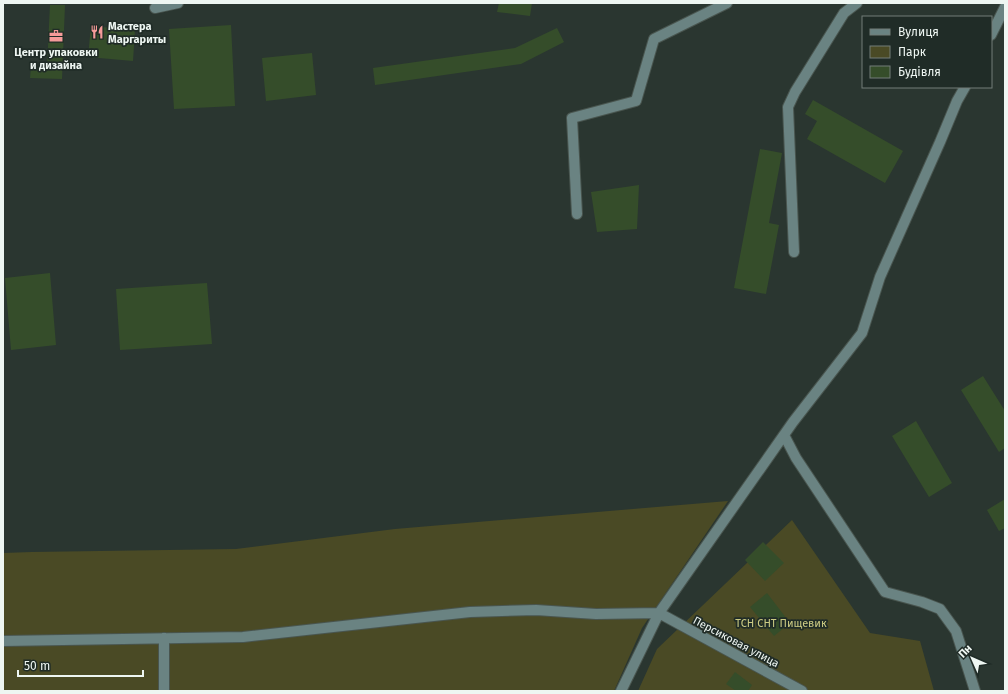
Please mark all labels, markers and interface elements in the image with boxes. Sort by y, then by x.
legend [862,16,992,88]
place label: Мастера Маргариты [108,20,166,46]
restaurant icon: Мастера Маргариты [89,24,105,40]
text: Вулиця [898,25,939,39]
office icon: Центр упаковки и дизайна [48,28,64,44]
text: Парк [898,45,927,59]
place label: Центр упаковки и дизайна [14,46,98,72]
text: Будівля [898,65,941,79]
street label: Персиковая улица [691,614,781,670]
park label: ТСН СНТ Пищевик [735,617,827,630]
north arrow [952,638,992,678]
text: Пн [956,642,975,661]
scale bar [18,652,143,678]
text: 50 m [24,659,50,673]

